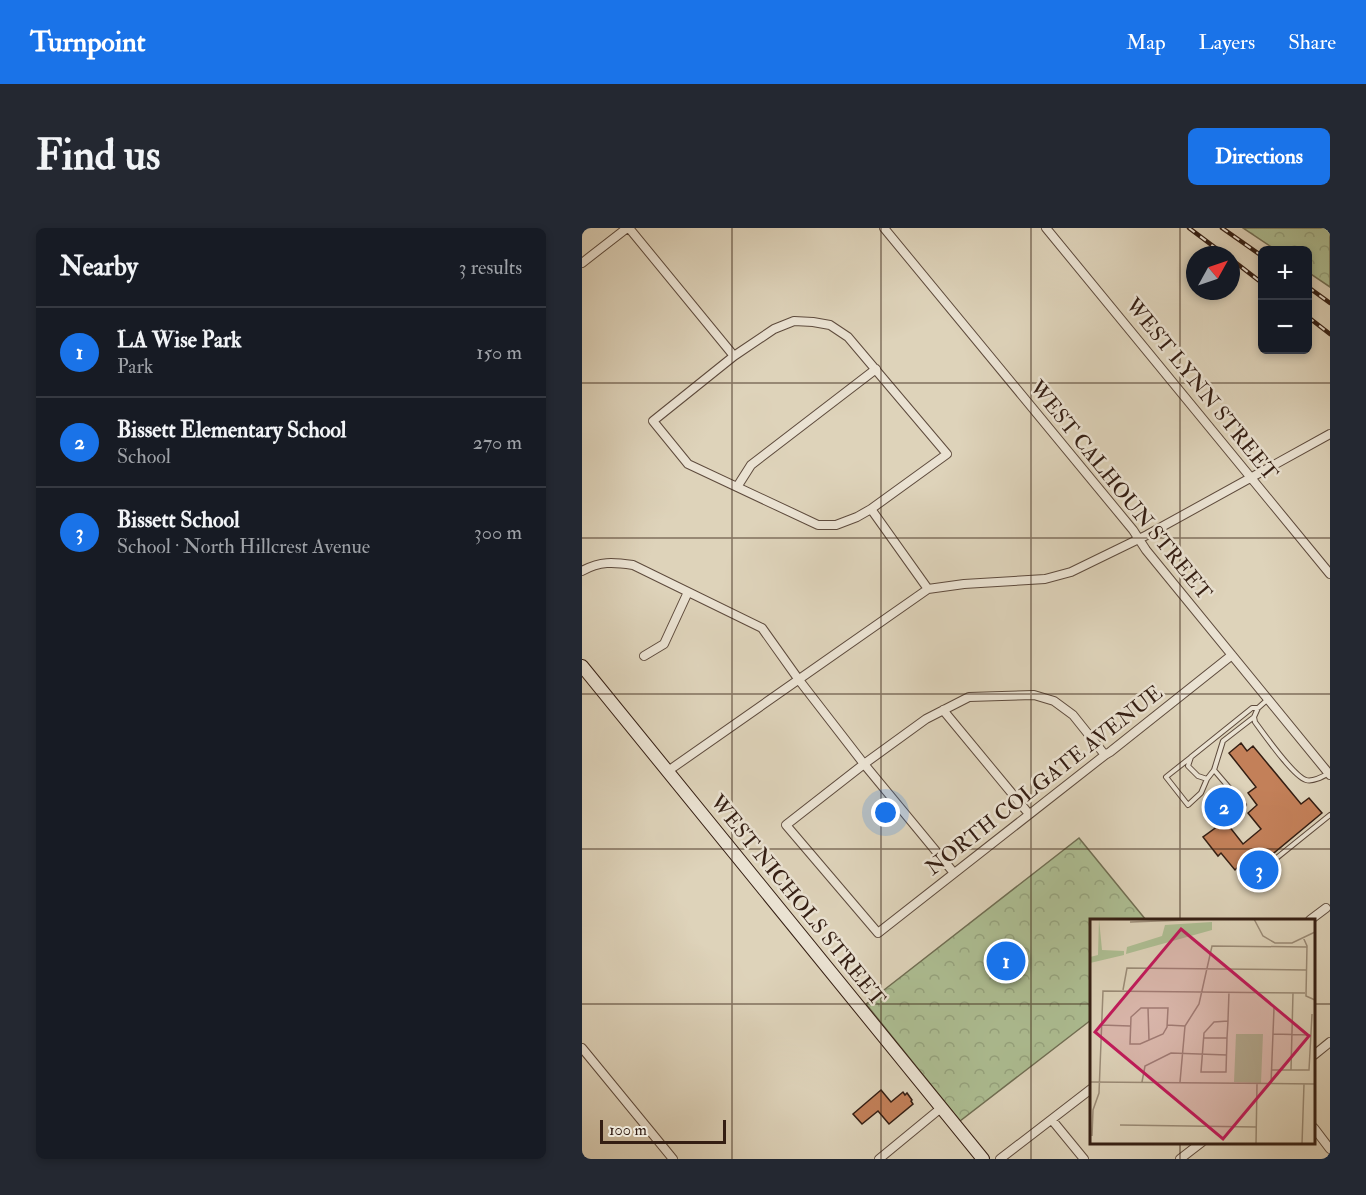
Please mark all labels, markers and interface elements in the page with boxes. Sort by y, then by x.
text: Turnpoint [30,25,146,60]
text: Map [1126,29,1166,56]
text: Layers [1199,29,1255,56]
text: Share [1288,29,1336,56]
button: Directions [1188,128,1330,185]
text: Find us [36,130,160,182]
north arrow [1186,246,1240,300]
map controls [1258,246,1312,354]
button: + [1258,246,1312,300]
text: Nearby [60,251,138,283]
text: 3 results [459,255,522,280]
street label: WEST LYNN STREET [1119,292,1284,486]
button: − [1258,300,1312,354]
text: LA Wise Park [117,326,242,354]
text: 1 [76,340,83,365]
text: 150 m [476,340,522,365]
text: Park [117,354,153,379]
street label: WEST CALHOUN STREET [1023,374,1218,606]
text: Bissett Elementary School [117,416,346,444]
text: 2 [74,430,85,455]
text: 270 m [473,430,522,455]
text: School [117,444,171,469]
text: Bissett School [117,506,240,534]
text: 3 [76,520,83,545]
text: 300 m [474,520,522,545]
text: School · North Hillcrest Avenue [117,534,370,559]
street label: NORTH COLGATE AVENUE [920,679,1168,881]
pin: 2 [1204,784,1244,830]
street label: WEST NICHOLS STREET [703,788,891,1012]
your location [871,798,900,827]
pin: 3 [1240,848,1278,892]
inset map [1090,919,1315,1144]
pin: 1 [986,938,1026,984]
scale bar [600,1117,726,1144]
text: 100 m [609,1120,647,1140]

